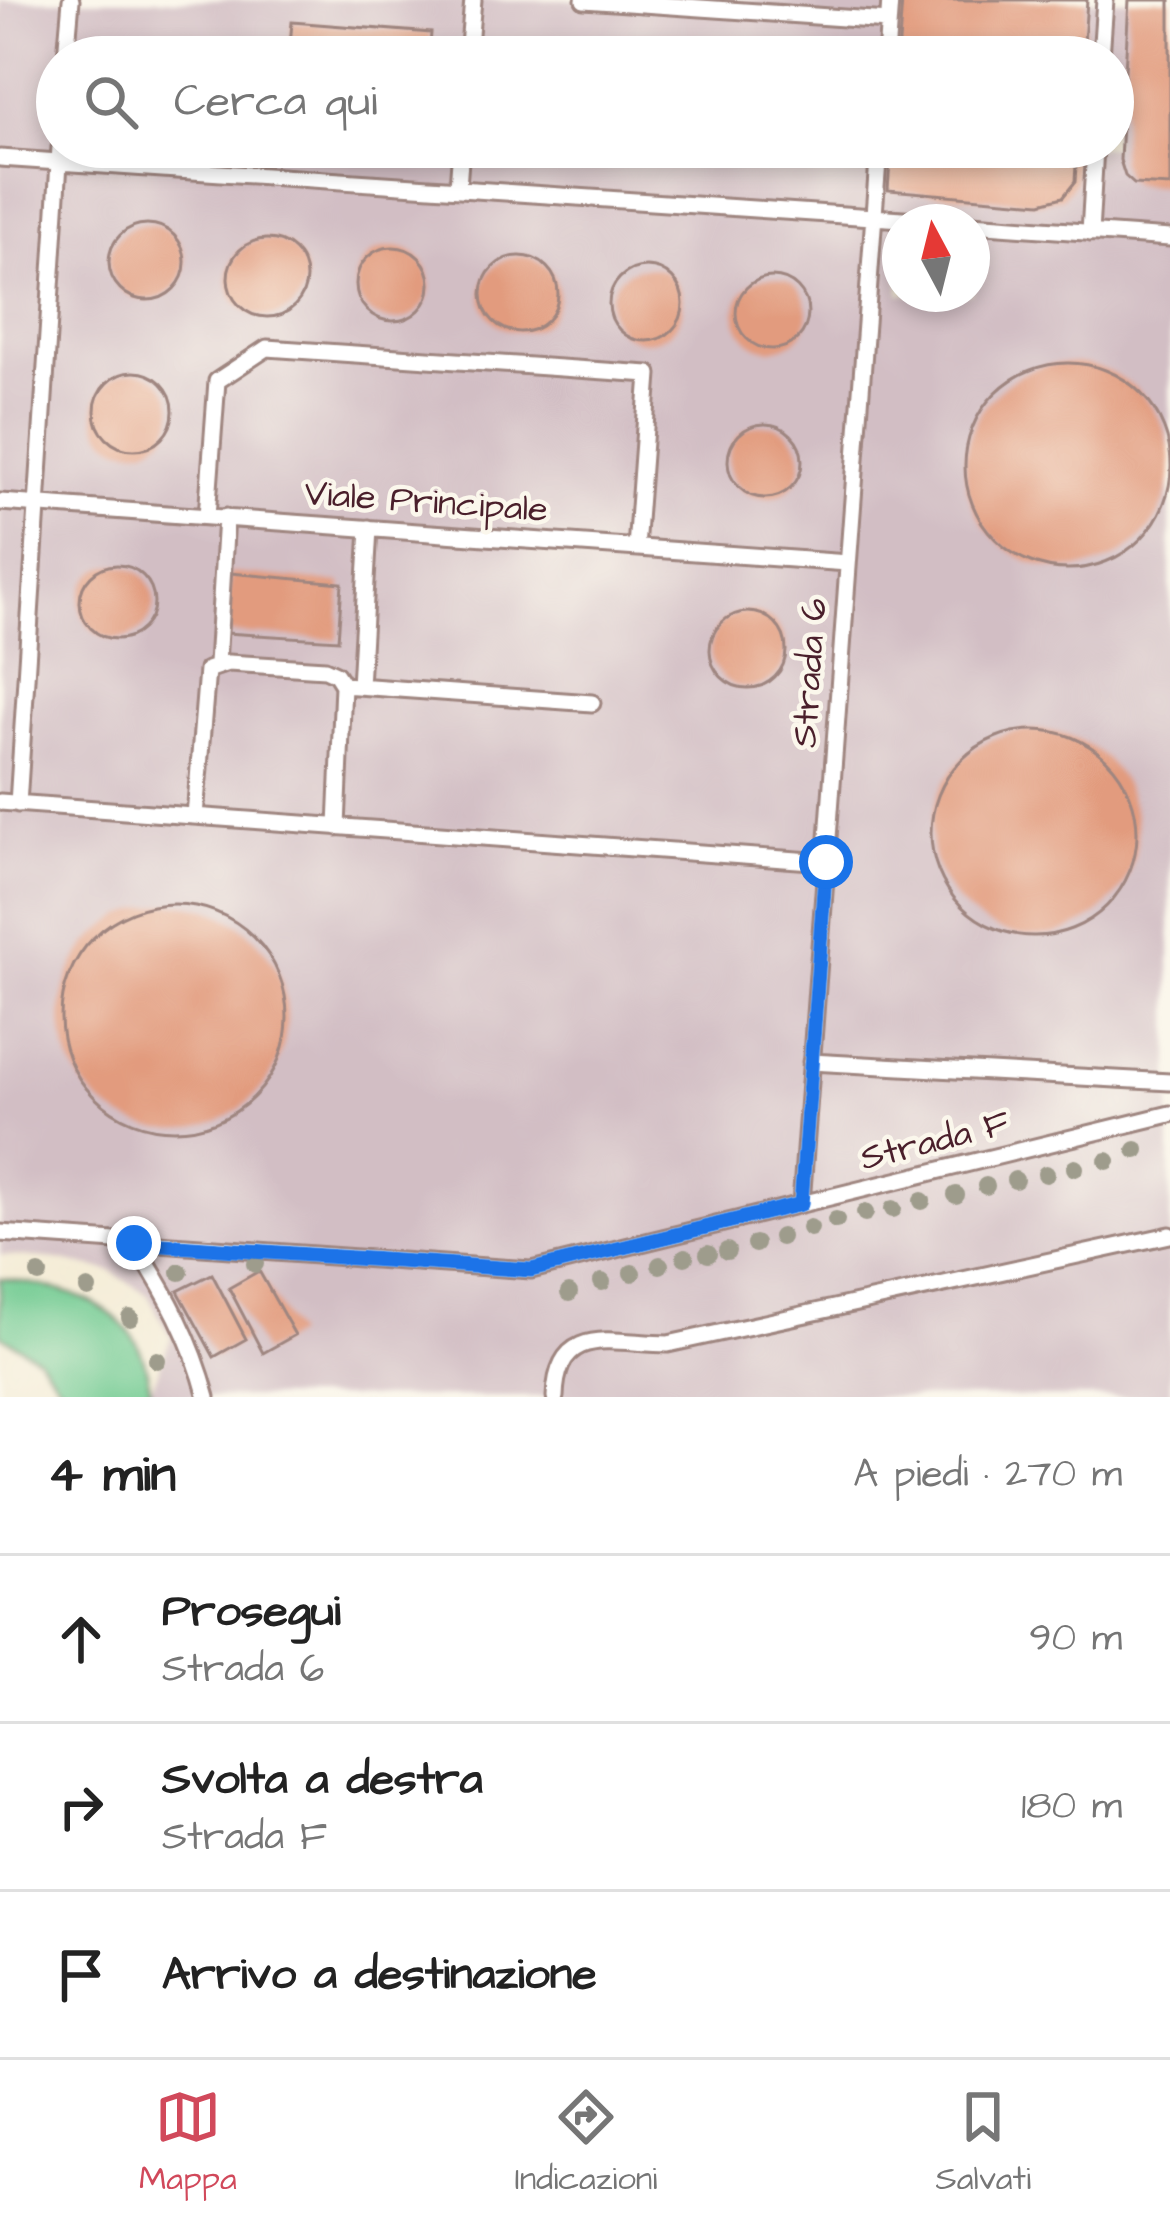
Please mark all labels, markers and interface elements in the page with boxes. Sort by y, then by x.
search box [36,36,1134,168]
icon: search [78,69,144,135]
text: Cerca qui [174,71,377,133]
north arrow [882,204,990,312]
street label: Viale Principale [303,468,549,536]
street label: Strada 6 [779,597,841,749]
route start [799,835,853,889]
street label: Strada F [855,1098,1015,1184]
route end [107,1216,161,1270]
text: 4 min [48,1440,176,1511]
text: A piedi · 270 m [853,1448,1122,1502]
text: Prosegui [162,1581,341,1643]
icon: ahead [48,1606,114,1672]
text: 90 m [1029,1612,1122,1666]
text: Strada 6 [162,1643,324,1697]
text: Svolta a destra [162,1749,483,1811]
icon: right [48,1774,114,1840]
text: 180 m [1021,1780,1122,1834]
text: Strada F [162,1811,327,1865]
icon: arrive [48,1942,114,2008]
text: Arrivo a destinazione [162,1944,597,2006]
tab: Mappa [139,2084,237,2202]
tab: Indicazioni [515,2084,657,2202]
tab: Salvati [935,2084,1031,2202]

